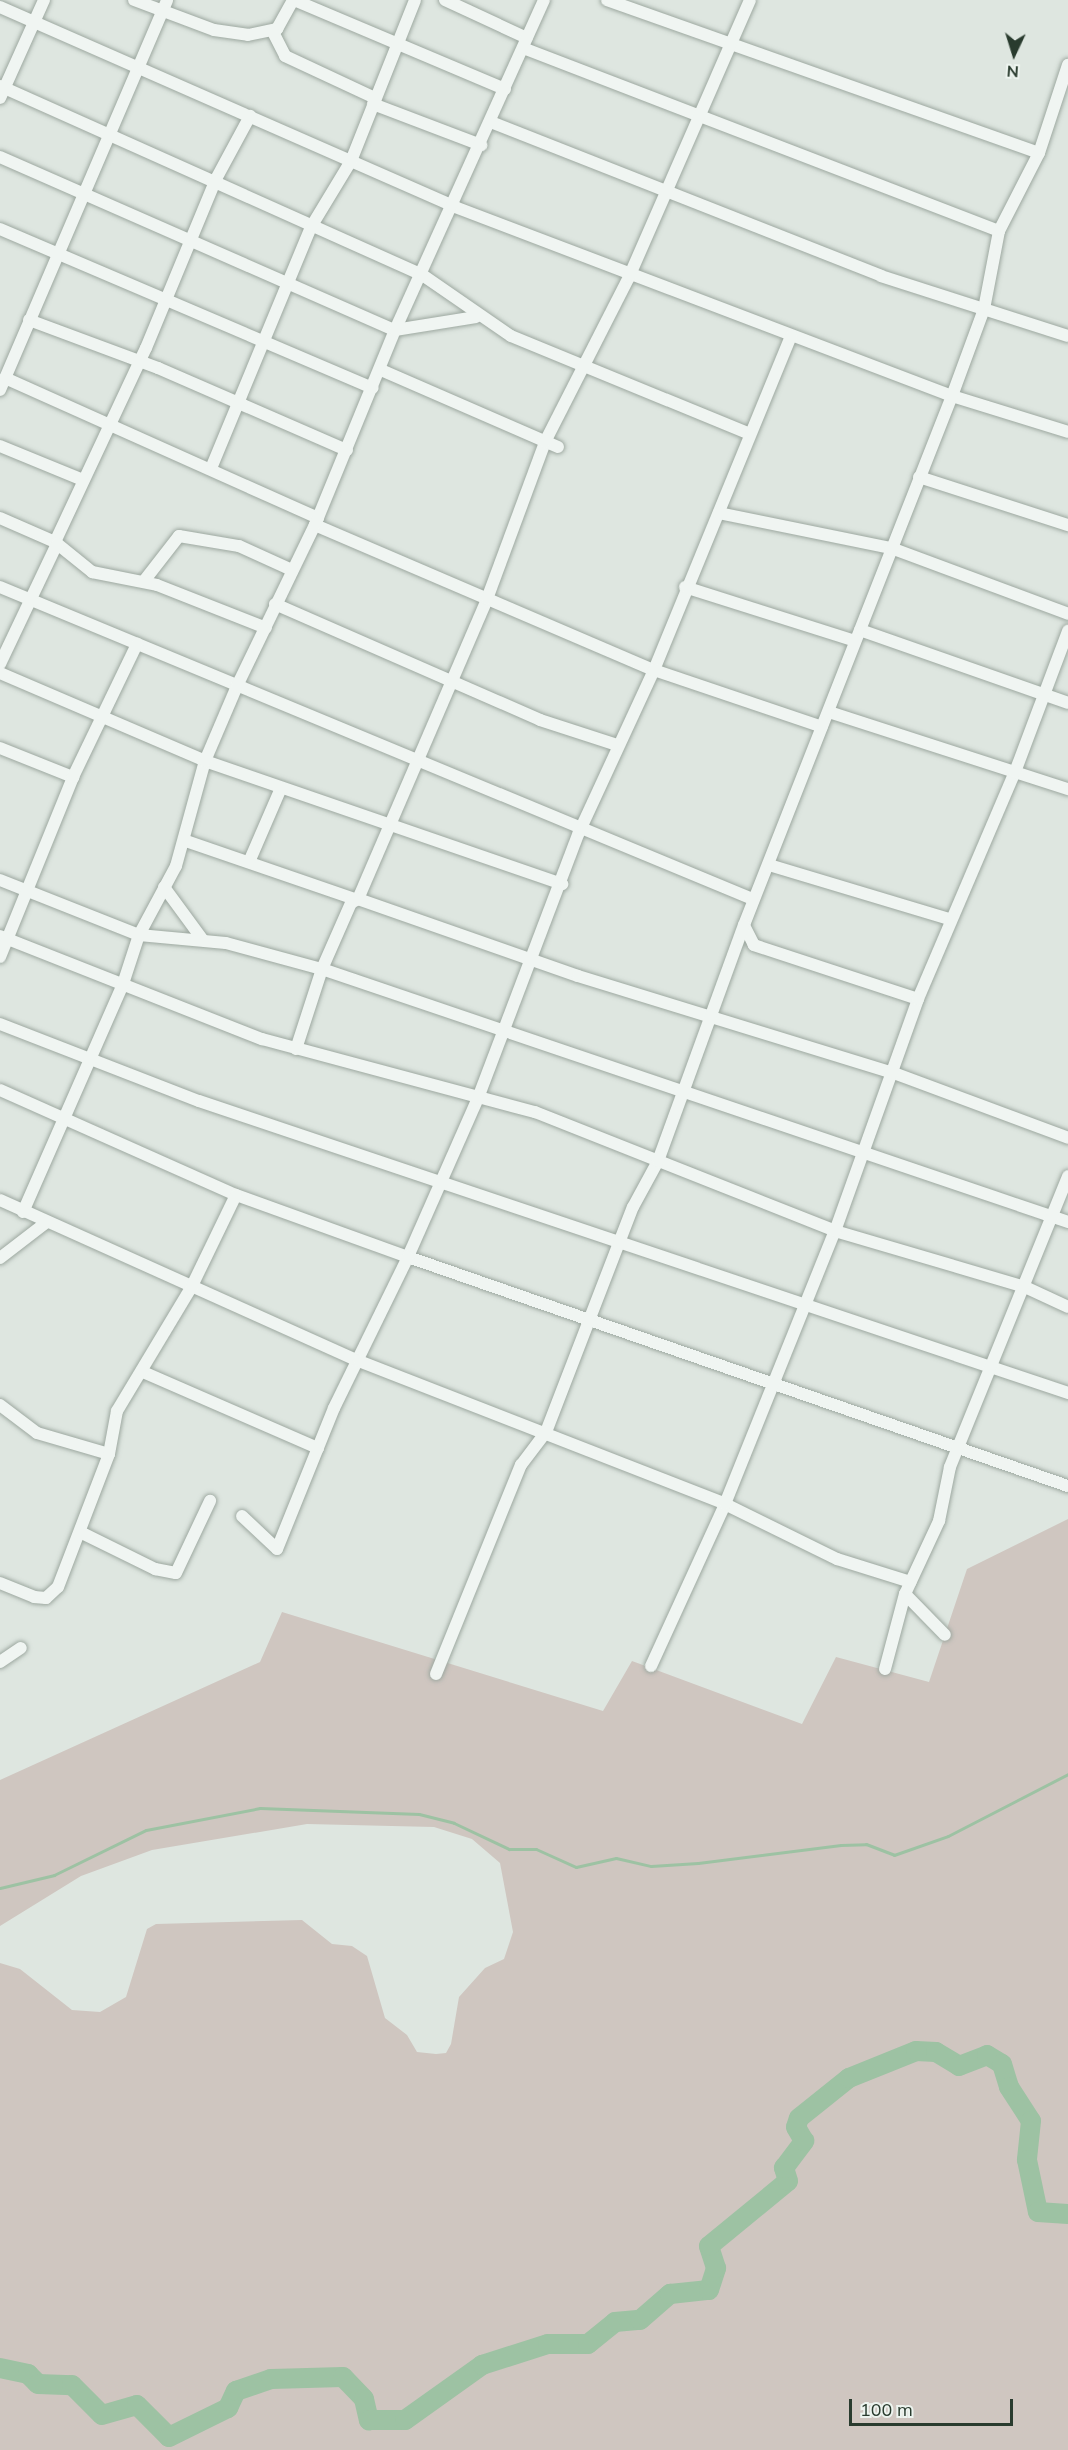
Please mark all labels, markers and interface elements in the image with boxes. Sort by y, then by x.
north arrow [984,24,1044,84]
text: N [1006,62,1019,82]
scale bar [852,2387,1016,2425]
text: 100 m [860,2398,913,2421]

